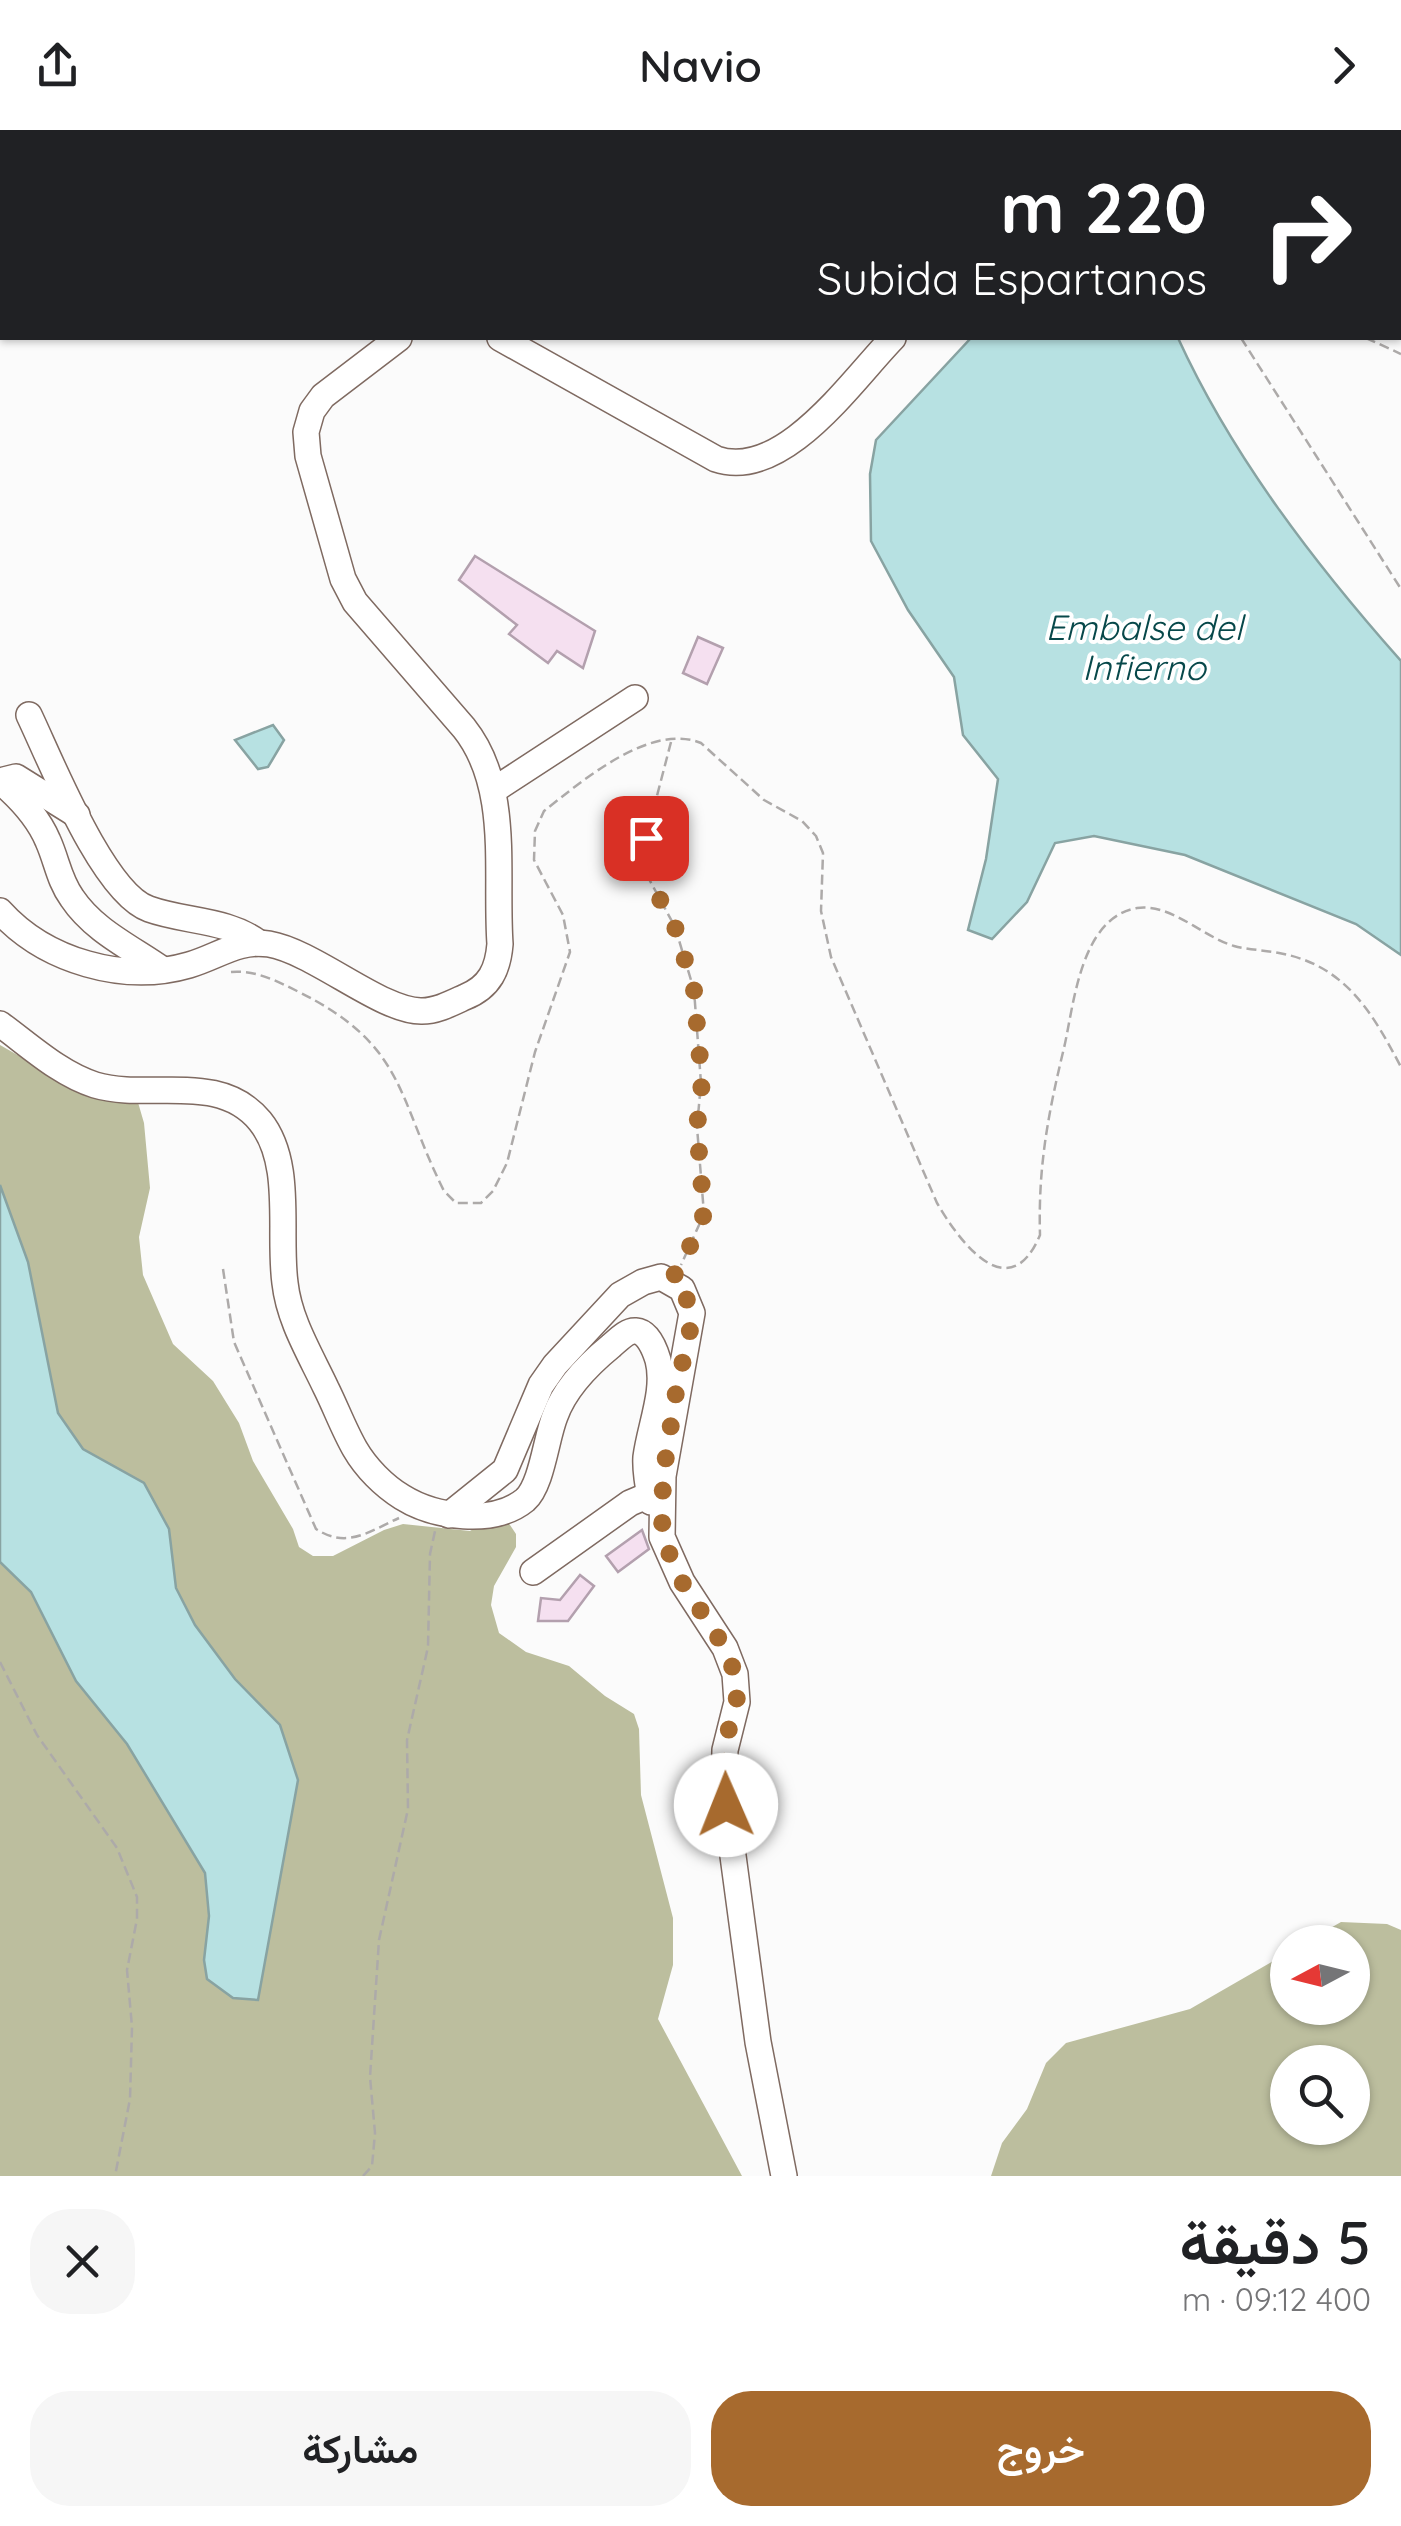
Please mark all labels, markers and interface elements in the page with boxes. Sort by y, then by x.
text: Navio [639,37,762,93]
icon: share [30,38,85,93]
icon: forward [1316,38,1371,93]
text: 220 m [1000,163,1207,251]
icon: right [1242,170,1372,300]
text: Subida Espartanos [817,250,1207,306]
water label: Embalse del Infierno [1045,605,1246,689]
pin [604,796,689,881]
icon: arrive [619,811,674,866]
position arrow [674,1753,778,1857]
north arrow [1270,1925,1370,2025]
map controls [1270,1925,1370,2145]
button: search [1270,2045,1370,2145]
text: 5 دقيقة [1179,2204,1371,2279]
button: close [30,2209,135,2314]
text: 400 m · 09:12 [1182,2279,1371,2319]
button: مشاركة [30,2391,691,2506]
button: خروج [711,2391,1371,2506]

